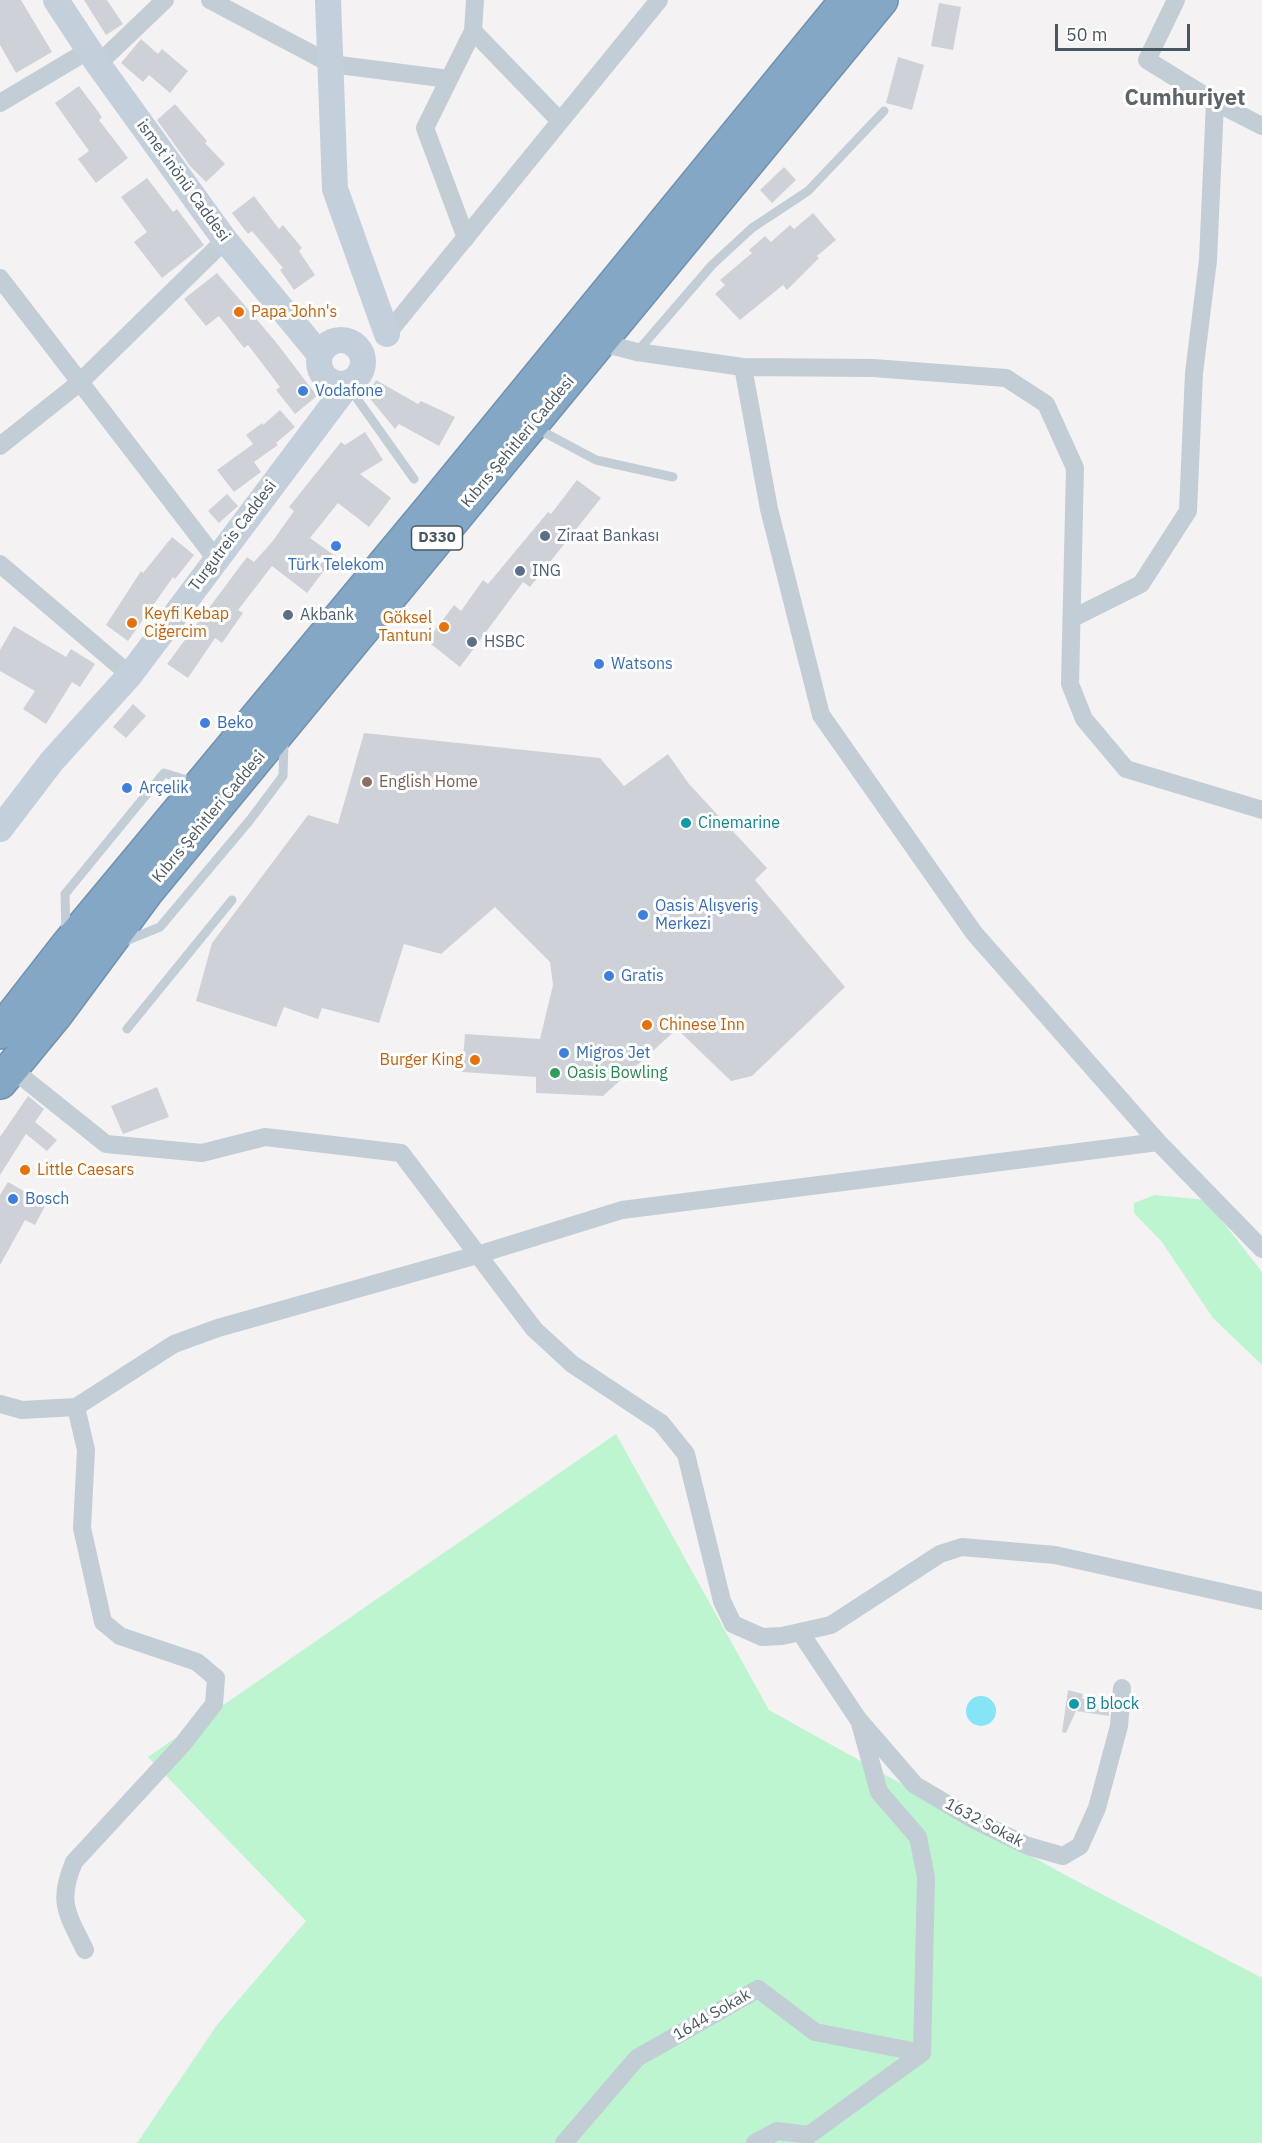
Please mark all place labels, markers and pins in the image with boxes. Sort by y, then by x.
place label: Papa John's [251,302,337,322]
marker: Papa John's [232,305,246,319]
place label: Vodafone [315,381,383,401]
marker: Vodafone [296,384,310,398]
place label: Ziraat Bankası [557,526,659,546]
marker: Ziraat Bankası [538,529,552,543]
marker: Türk Telekom [329,539,343,553]
place label: Türk Telekom [288,555,384,575]
place label: ING [532,561,561,581]
marker: ING [513,564,527,578]
place label: Keyfi Kebap Ciğercim [144,604,229,642]
place label: Akbank [300,605,354,625]
marker: Akbank [281,608,295,622]
place label: Göksel Tantuni [379,608,432,646]
marker: Keyfi Kebap Ciğercim [125,616,139,630]
marker: Göksel Tantuni [437,620,451,634]
place label: HSBC [484,632,525,652]
marker: HSBC [465,635,479,649]
place label: Watsons [611,654,673,674]
marker: Watsons [592,657,606,671]
place label: Beko [217,713,253,733]
marker: Beko [198,716,212,730]
place label: English Home [379,772,478,792]
marker: English Home [360,775,374,789]
place label: Arçelik [139,778,189,798]
marker: Arçelik [120,781,134,795]
place label: Cinemarine [698,813,780,833]
marker: Cinemarine [679,816,693,830]
place label: Oasis Alışveriş Merkezi [655,896,759,934]
marker: Oasis Alışveriş Merkezi [636,908,650,922]
place label: Gratis [621,966,664,986]
marker: Gratis [602,969,616,983]
place label: Chinese Inn [659,1015,745,1035]
marker: Chinese Inn [640,1018,654,1032]
place label: Migros Jet [576,1043,650,1063]
marker: Migros Jet [557,1046,571,1060]
place label: Burger King [379,1050,463,1070]
marker: Burger King [468,1053,482,1067]
place label: Oasis Bowling [567,1063,668,1083]
marker: Oasis Bowling [548,1066,562,1080]
place label: Little Caesars [37,1160,134,1180]
marker: Little Caesars [18,1163,32,1177]
place label: Bosch [25,1189,69,1209]
marker: Bosch [6,1192,20,1206]
place label: B block [1086,1694,1139,1714]
marker: B block [1067,1697,1081,1711]

